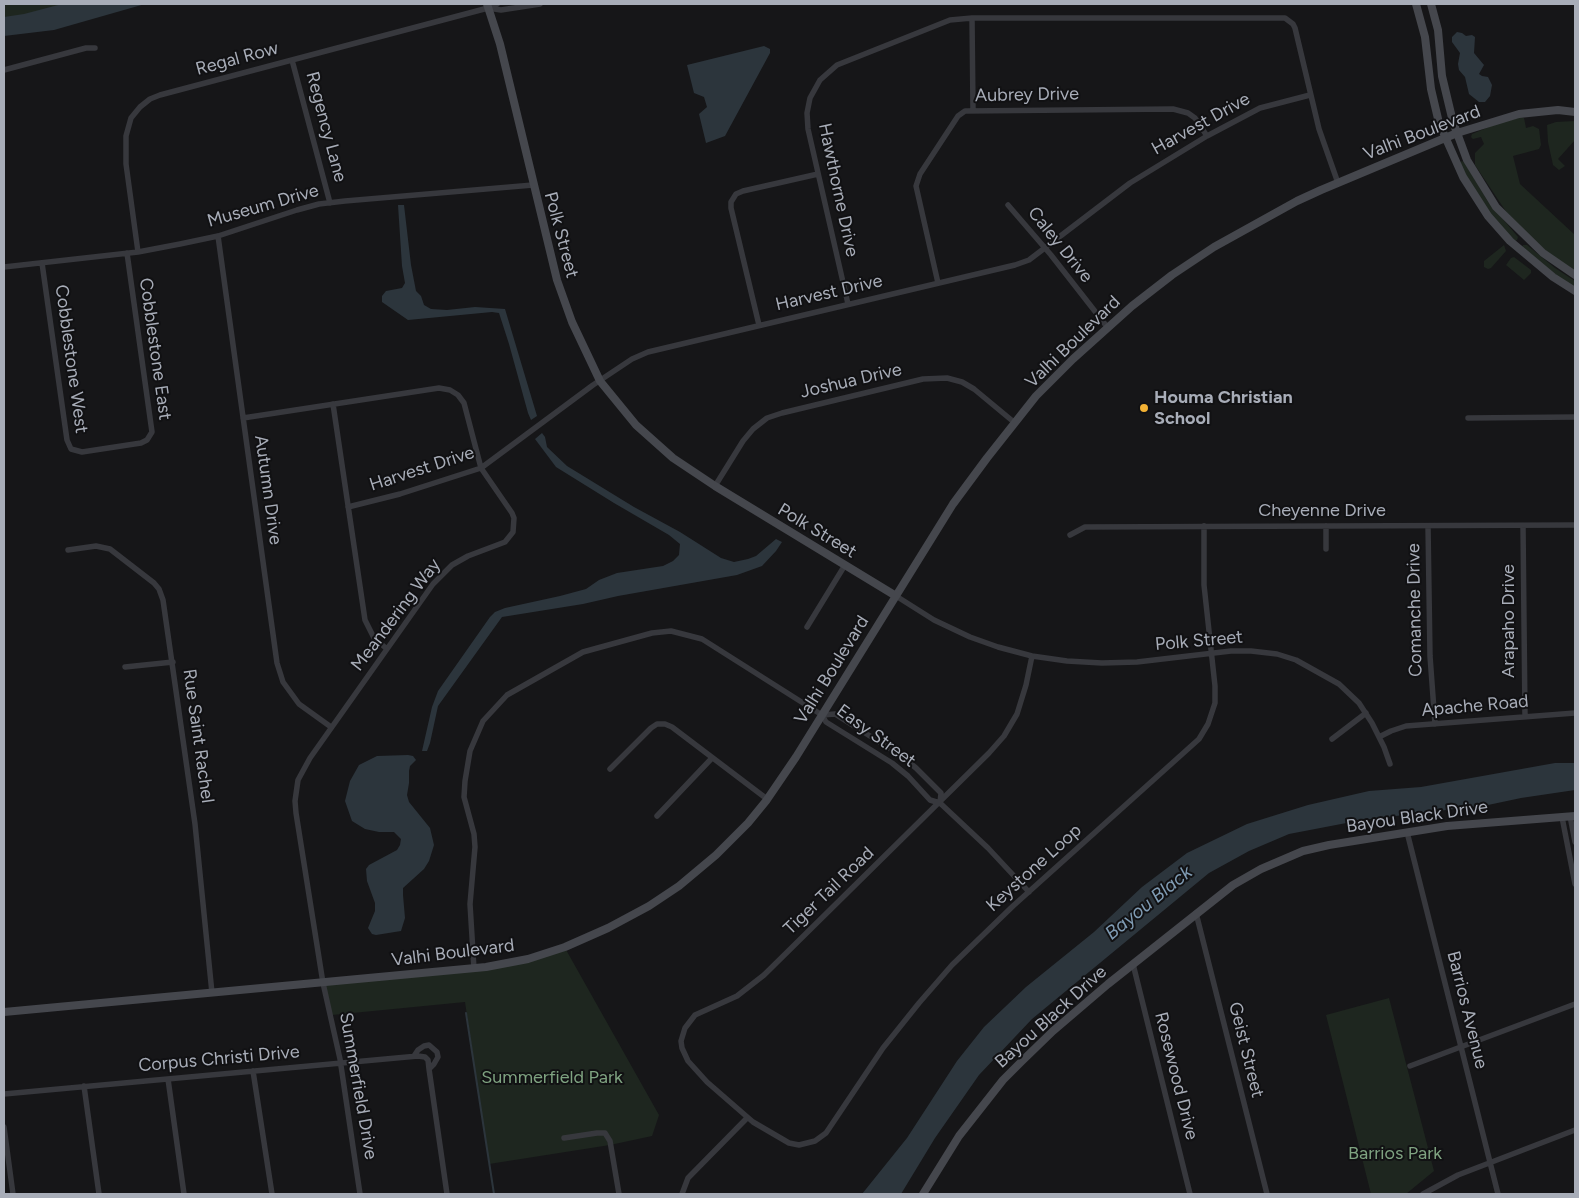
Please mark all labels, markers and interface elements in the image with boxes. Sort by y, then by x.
street label: Regal Row [193,38,281,80]
street label: Regency Lane [301,69,351,185]
street label: Aubrey Drive [975,83,1079,107]
street label: Harvest Drive [1148,88,1254,160]
street label: Valhi Boulevard [1360,101,1484,165]
street label: Hawthorne Drive [813,121,863,259]
street label: Museum Drive [205,180,321,232]
street label: Polk Street [539,190,583,280]
street label: Caley Drive [1023,203,1097,287]
street label: Harvest Drive [773,270,885,316]
street label: Cobblestone East [134,277,176,421]
street label: Cobblestone West [50,283,92,435]
street label: Valhi Boulevard [1021,291,1125,393]
street label: Joshua Drive [798,359,904,403]
place label: Houma Christian School [1154,387,1293,429]
marker: Houma Christian School [1138,402,1150,414]
street label: Autumn Drive [250,434,286,546]
street label: Harvest Drive [367,442,477,496]
street label: Polk Street [774,499,860,563]
street label: Cheyenne Drive [1258,500,1386,522]
street label: Comanche Drive [1403,543,1427,677]
street label: Meandering Way [347,555,445,675]
street label: Arapaho Drive [1498,564,1520,678]
street label: Valhi Boulevard [790,612,874,728]
street label: Polk Street [1154,626,1244,656]
street label: Rue Saint Rachel [178,668,218,804]
street label: Apache Road [1421,691,1529,721]
street label: Easy Street [832,700,920,772]
street label: Bayou Black Drive [1345,796,1489,838]
street label: Keystone Loop [982,820,1086,916]
street label: Tiger Tail Road [779,843,879,939]
water label: Bayou Black [1101,861,1197,945]
street label: Valhi Boulevard [390,935,516,971]
street label: Barrios Avenue [1442,949,1492,1071]
street label: Bayou Black Drive [991,961,1111,1073]
street label: Geist Street [1224,1000,1268,1100]
street label: Rosewood Drive [1150,1010,1202,1142]
street label: Summerfield Drive [334,1011,382,1161]
street label: Corpus Christi Drive [137,1041,301,1077]
park label: Summerfield Park [481,1067,623,1089]
park label: Barrios Park [1348,1143,1442,1165]

